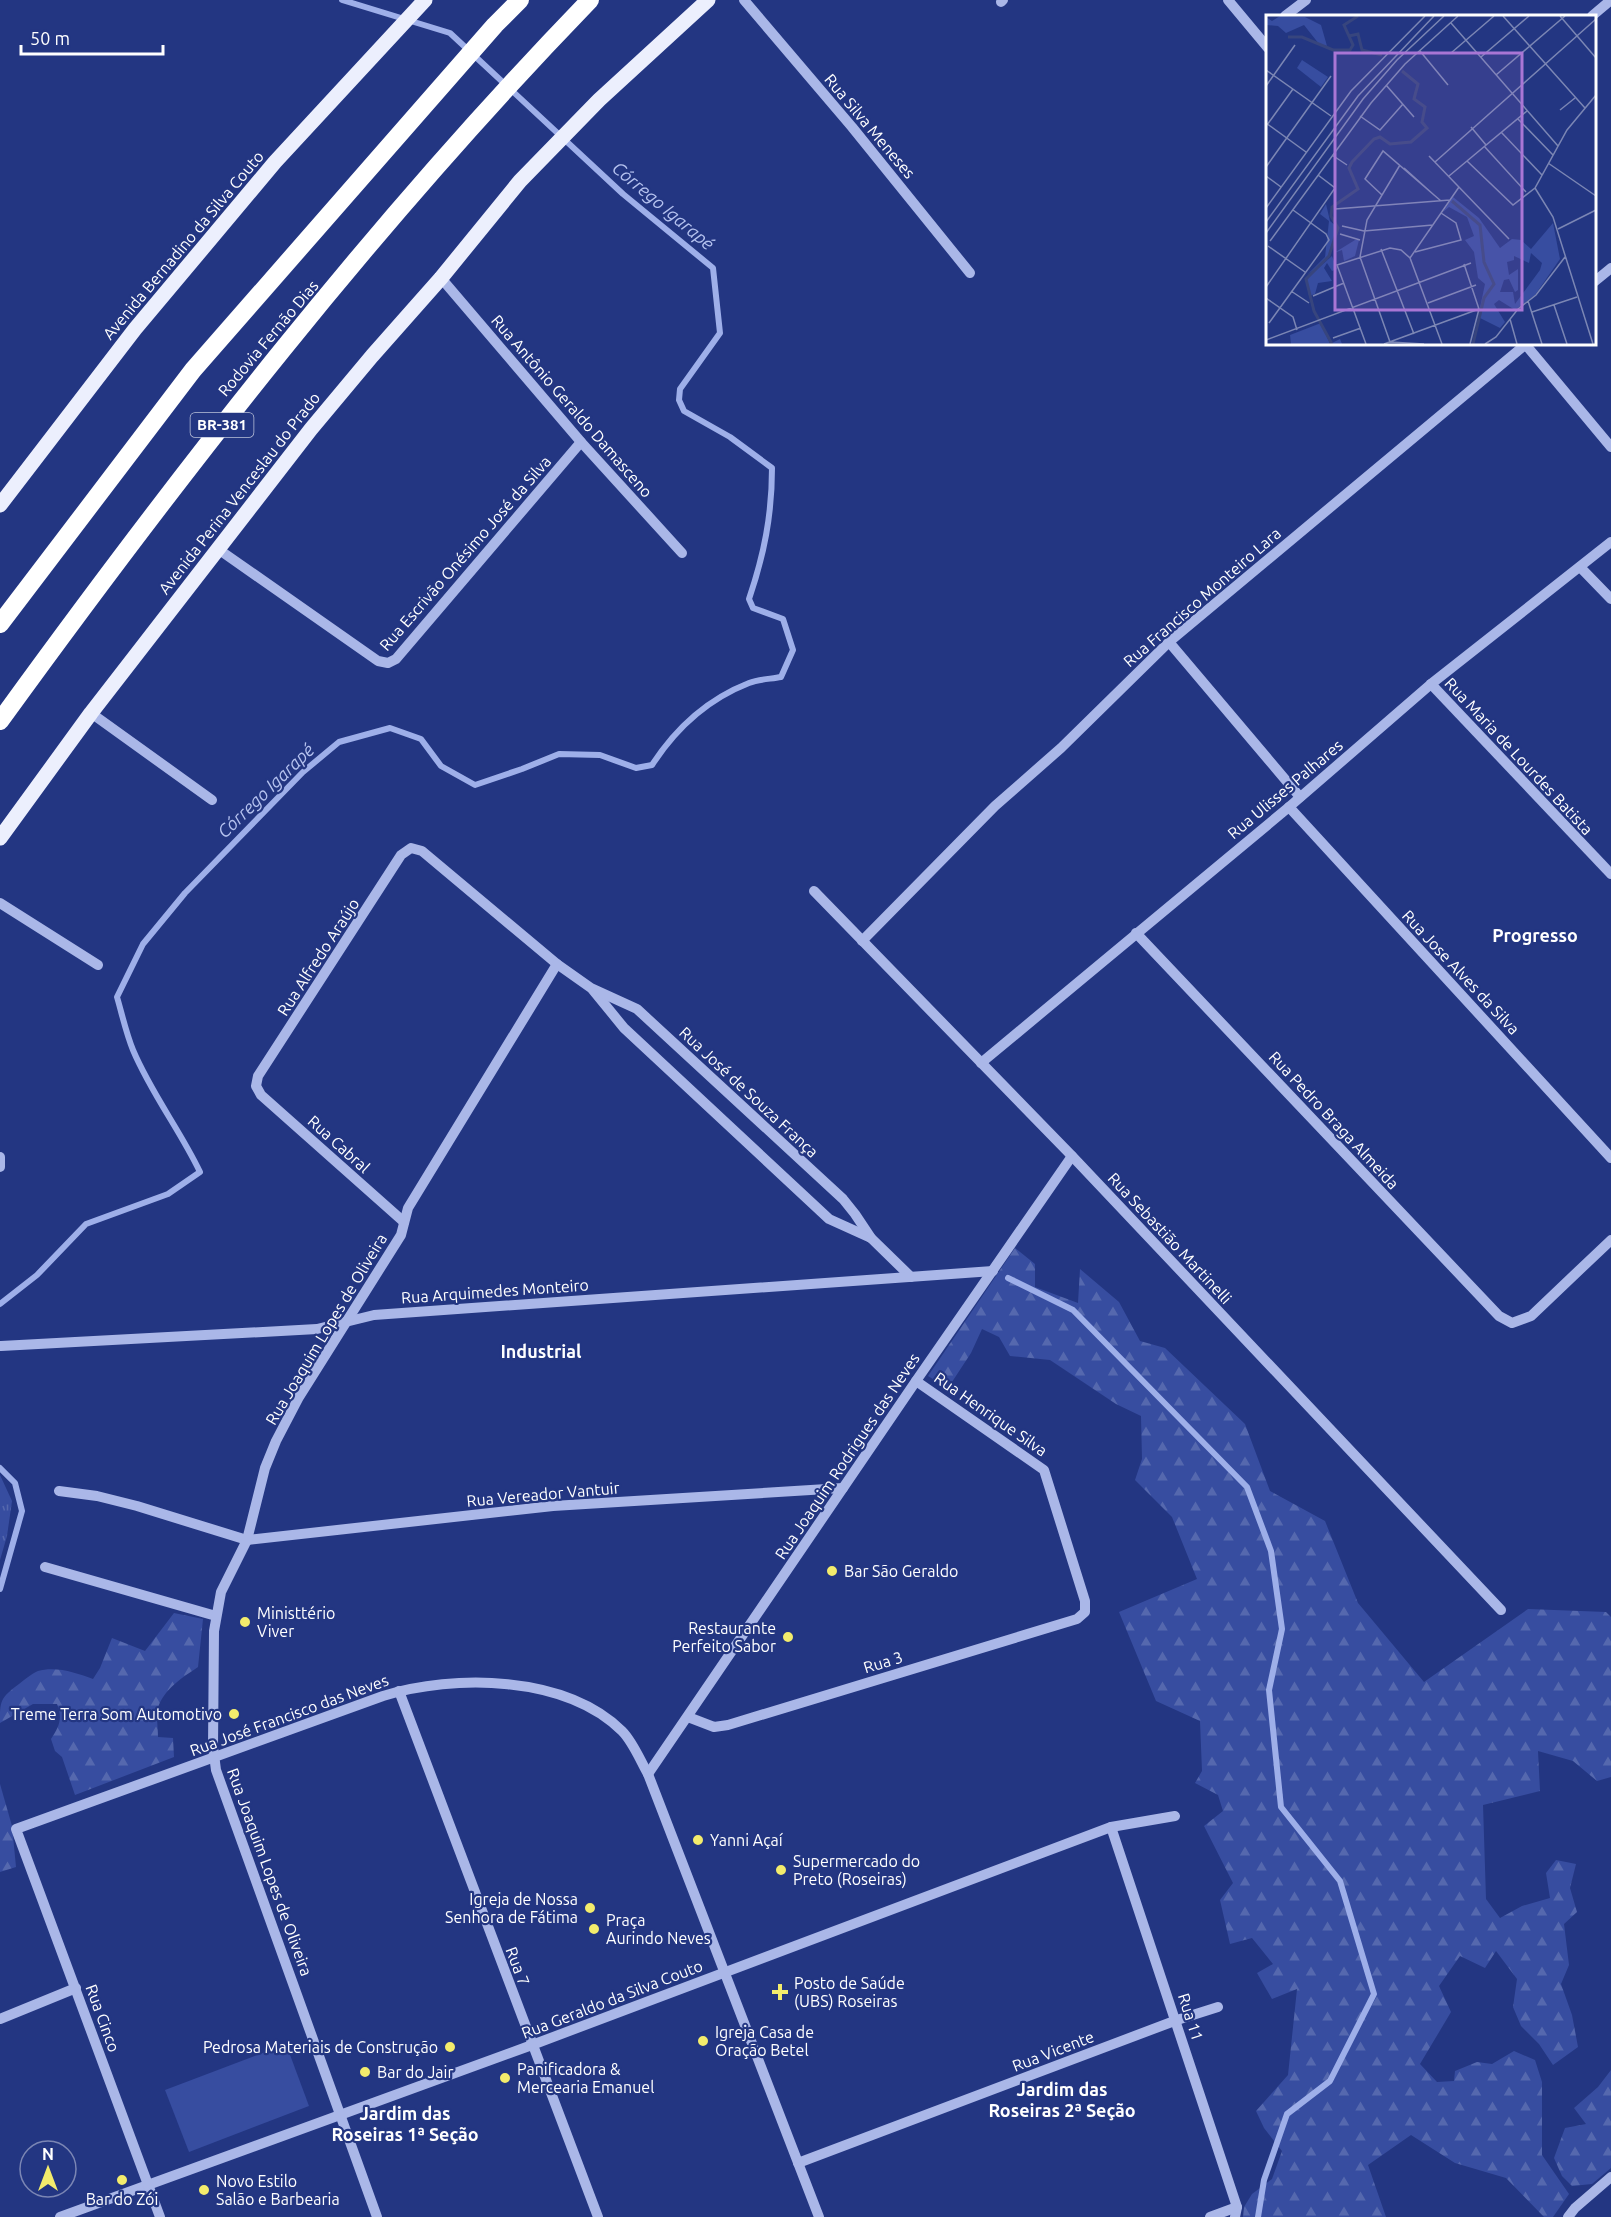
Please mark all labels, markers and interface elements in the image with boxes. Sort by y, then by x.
inset map [1266,15,1596,345]
scale bar [21,18,164,56]
text: 50 m [30,28,70,48]
street label: Rua Silva Meneses [821,70,919,182]
street label: Avenida Bernadino da Silva Couto [99,147,267,343]
water label: Córrego Igarapé [609,157,718,253]
street label: Rodovia Fernão Dias [214,276,322,400]
street label: Rua Antônio Geraldo Damasceno [488,311,656,501]
street label: Avenida Perina Venceslau do Prado [155,389,323,597]
road number: BR-381 [190,413,254,437]
street label: Rua Escrivão Onésimo José da Silva [376,452,554,654]
street label: Rua Francisco Monteiro Lara [1120,524,1284,670]
street label: Rua Maria de Lourdes Batista [1441,674,1597,838]
street label: Rua Ulisses Palhares [1224,736,1346,842]
water label: Córrego Igarapé [213,739,318,841]
street label: Rua Alfredo Araújo [273,895,363,1019]
street label: Rua Jose Alves da Silva [1399,906,1523,1038]
district label: Progresso [1492,925,1578,945]
street label: Rua José de Souza França [676,1023,822,1161]
street label: Rua Pedro Braga Almeida [1265,1047,1403,1193]
street label: Rua Cabral [304,1112,374,1176]
street label: Rua Sebastião Martinelli [1104,1169,1236,1307]
street label: Rua Joaquim Lopes de Oliveira [262,1230,390,1428]
street label: Rua Arquimedes Monteiro [401,1275,589,1307]
district label: Industrial [500,1341,582,1361]
street label: Rua Joaquim Rodrigues das Neves [771,1349,923,1562]
street label: Rua Henrique Silva [931,1368,1051,1460]
street label: Rua Vereador Vantuir [466,1478,620,1510]
place label: Bar São Geraldo [844,1562,958,1580]
marker: Bar São Geraldo [825,1564,839,1578]
place label: Ministtério Viver [257,1604,335,1640]
marker: Ministtério Viver [238,1615,252,1629]
place label: Restaurante Perfeito Sabor [672,1619,776,1655]
marker: Restaurante Perfeito Sabor [781,1630,795,1644]
street label: Rua 3 [861,1648,905,1676]
street label: Rua José Francisco das Neves [187,1671,391,1759]
place label: Treme Terra Som Automotivo [11,1705,222,1723]
marker: Treme Terra Som Automotivo [227,1707,241,1721]
street label: Rua Joaquim Lopes de Oliveira [224,1766,316,1978]
place label: Yanni Açaí [710,1831,784,1849]
marker: Yanni Açaí [691,1833,705,1847]
place label: Supermercado do Preto (Roseiras) [793,1852,920,1889]
marker: Supermercado do Preto (Roseiras) [774,1863,788,1877]
place label: Igreja de Nossa Senhora de Fátima [445,1890,578,1926]
marker: Igreja de Nossa Senhora de Fátima [583,1901,597,1915]
place label: Praça Aurindo Neves [606,1911,711,1947]
marker: Praça Aurindo Neves [587,1922,601,1936]
street label: Rua 7 [502,1944,534,1988]
street label: Rua Geraldo da Silva Couto [519,1956,705,2042]
place label: Posto de Saúde (UBS) Roseiras [794,1974,905,2011]
street label: Rua Cinco [82,1982,124,2054]
marker: Posto de Saúde (UBS) Roseiras [771,1983,789,2001]
street label: Rua 11 [1175,1991,1207,2043]
place label: Igreja Casa de Oração Betel [715,2023,814,2059]
street label: Rua Vicente [1010,2027,1096,2075]
marker: Igreja Casa de Oração Betel [696,2034,710,2048]
place label: Pedrosa Materiais de Construção [203,2038,438,2056]
marker: Pedrosa Materiais de Construção [443,2040,457,2054]
place label: Panificadora & Mercearia Emanuel [517,2060,654,2096]
place label: Bar do Jair [377,2063,454,2081]
marker: Bar do Jair [358,2065,372,2079]
marker: Panificadora & Mercearia Emanuel [498,2071,512,2085]
district label: Jardim das Roseiras 2ª Seção [988,2079,1136,2121]
district label: Jardim das Roseiras 1ª Seção [331,2103,479,2145]
north arrow [18,2139,78,2199]
text: N [42,2145,54,2163]
place label: Novo Estilo Salão e Barbearia [216,2172,340,2208]
marker: Bar do Zói [115,2173,129,2187]
marker: Novo Estilo Salão e Barbearia [197,2183,211,2197]
place label: Bar do Zói [86,2190,158,2208]

